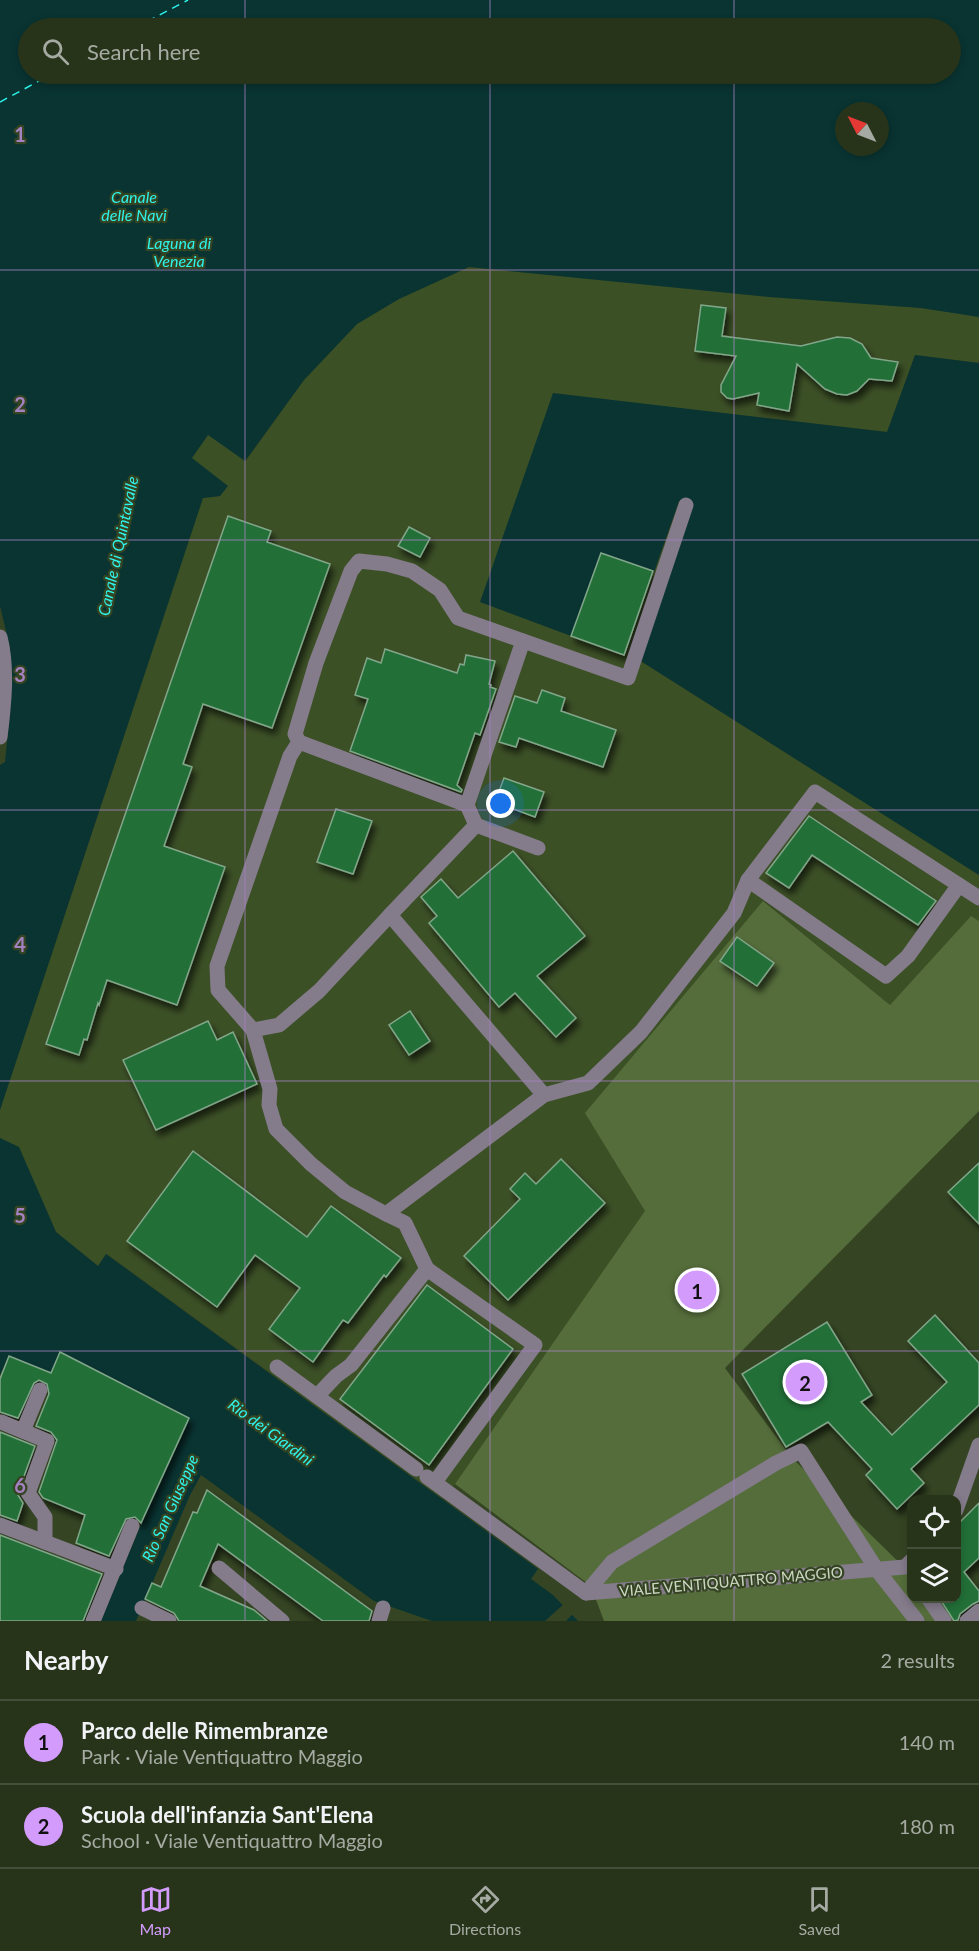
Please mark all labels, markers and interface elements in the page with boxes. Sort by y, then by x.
search box [18,18,961,84]
icon: search [39,35,72,68]
text: Search here [87,38,200,65]
north arrow [835,102,889,156]
text: 1 [14,122,26,146]
water label: Canale delle Navi [101,187,167,224]
water label: Laguna di Venezia [147,233,211,270]
text: 2 [14,392,26,416]
water label: Canale di Quintavalle [93,474,142,617]
text: 3 [14,662,26,686]
your location [486,789,515,818]
text: 4 [14,932,26,956]
text: 5 [14,1203,26,1227]
pin: 1 [678,1268,716,1312]
pin: 2 [786,1360,824,1404]
water label: Rio dei Giardini [225,1394,318,1469]
water label: Rio San Giuseppe [137,1451,202,1564]
text: 6 [14,1473,26,1497]
map controls [907,1495,961,1603]
button: locate [907,1495,961,1549]
button: layers [907,1549,961,1603]
street label: VIALE VENTIQUATTRO MAGGIO [618,1562,843,1600]
text: Nearby [24,1644,109,1676]
text: 2 results [880,1648,955,1672]
text: Parco delle Rimembranze [81,1717,328,1744]
text: 1 [38,1730,49,1754]
text: 140 m [899,1730,955,1754]
text: Park · Viale Ventiquattro Maggio [81,1744,363,1768]
text: Scuola dell'infanzia Sant'Elena [81,1801,374,1828]
text: 2 [38,1814,49,1838]
text: 180 m [899,1814,955,1838]
text: School · Viale Ventiquattro Maggio [81,1828,383,1852]
tab: Map [139,1883,172,1938]
tab: Directions [449,1883,521,1938]
tab: Saved [799,1883,840,1938]

